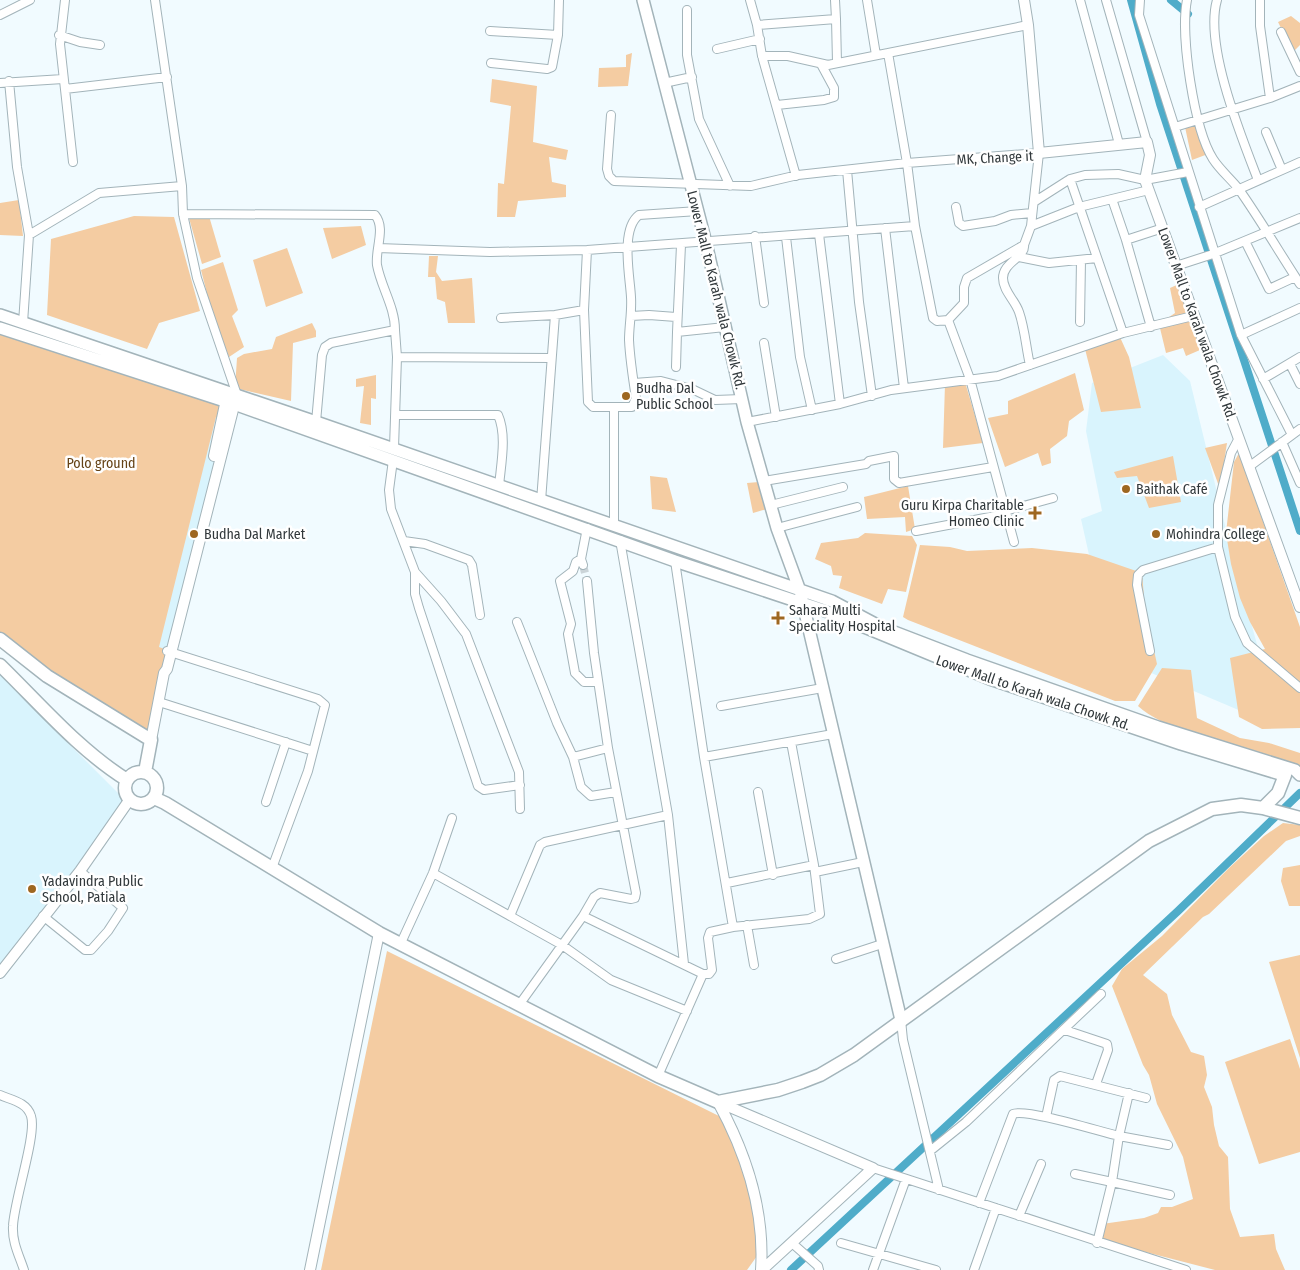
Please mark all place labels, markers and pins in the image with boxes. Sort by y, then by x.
place label: Budha Dal Public School [636,380,713,413]
marker: Budha Dal Public School [620,390,632,402]
place label: Baithak Café [1136,481,1208,498]
marker: Baithak Café [1120,483,1132,495]
place label: Guru Kirpa Charitable Homeo Clinic [901,497,1024,530]
marker: Guru Kirpa Charitable Homeo Clinic [1028,506,1042,520]
place label: Budha Dal Market [204,526,306,543]
place label: Mohindra College [1166,526,1265,543]
marker: Budha Dal Market [188,528,200,540]
marker: Mohindra College [1150,528,1162,540]
place label: Sahara Multi Speciality Hospital [789,602,896,635]
marker: Sahara Multi Speciality Hospital [771,611,785,625]
place label: Yadavindra Public School, Patiala [42,873,143,906]
marker: Yadavindra Public School, Patiala [26,883,38,895]

